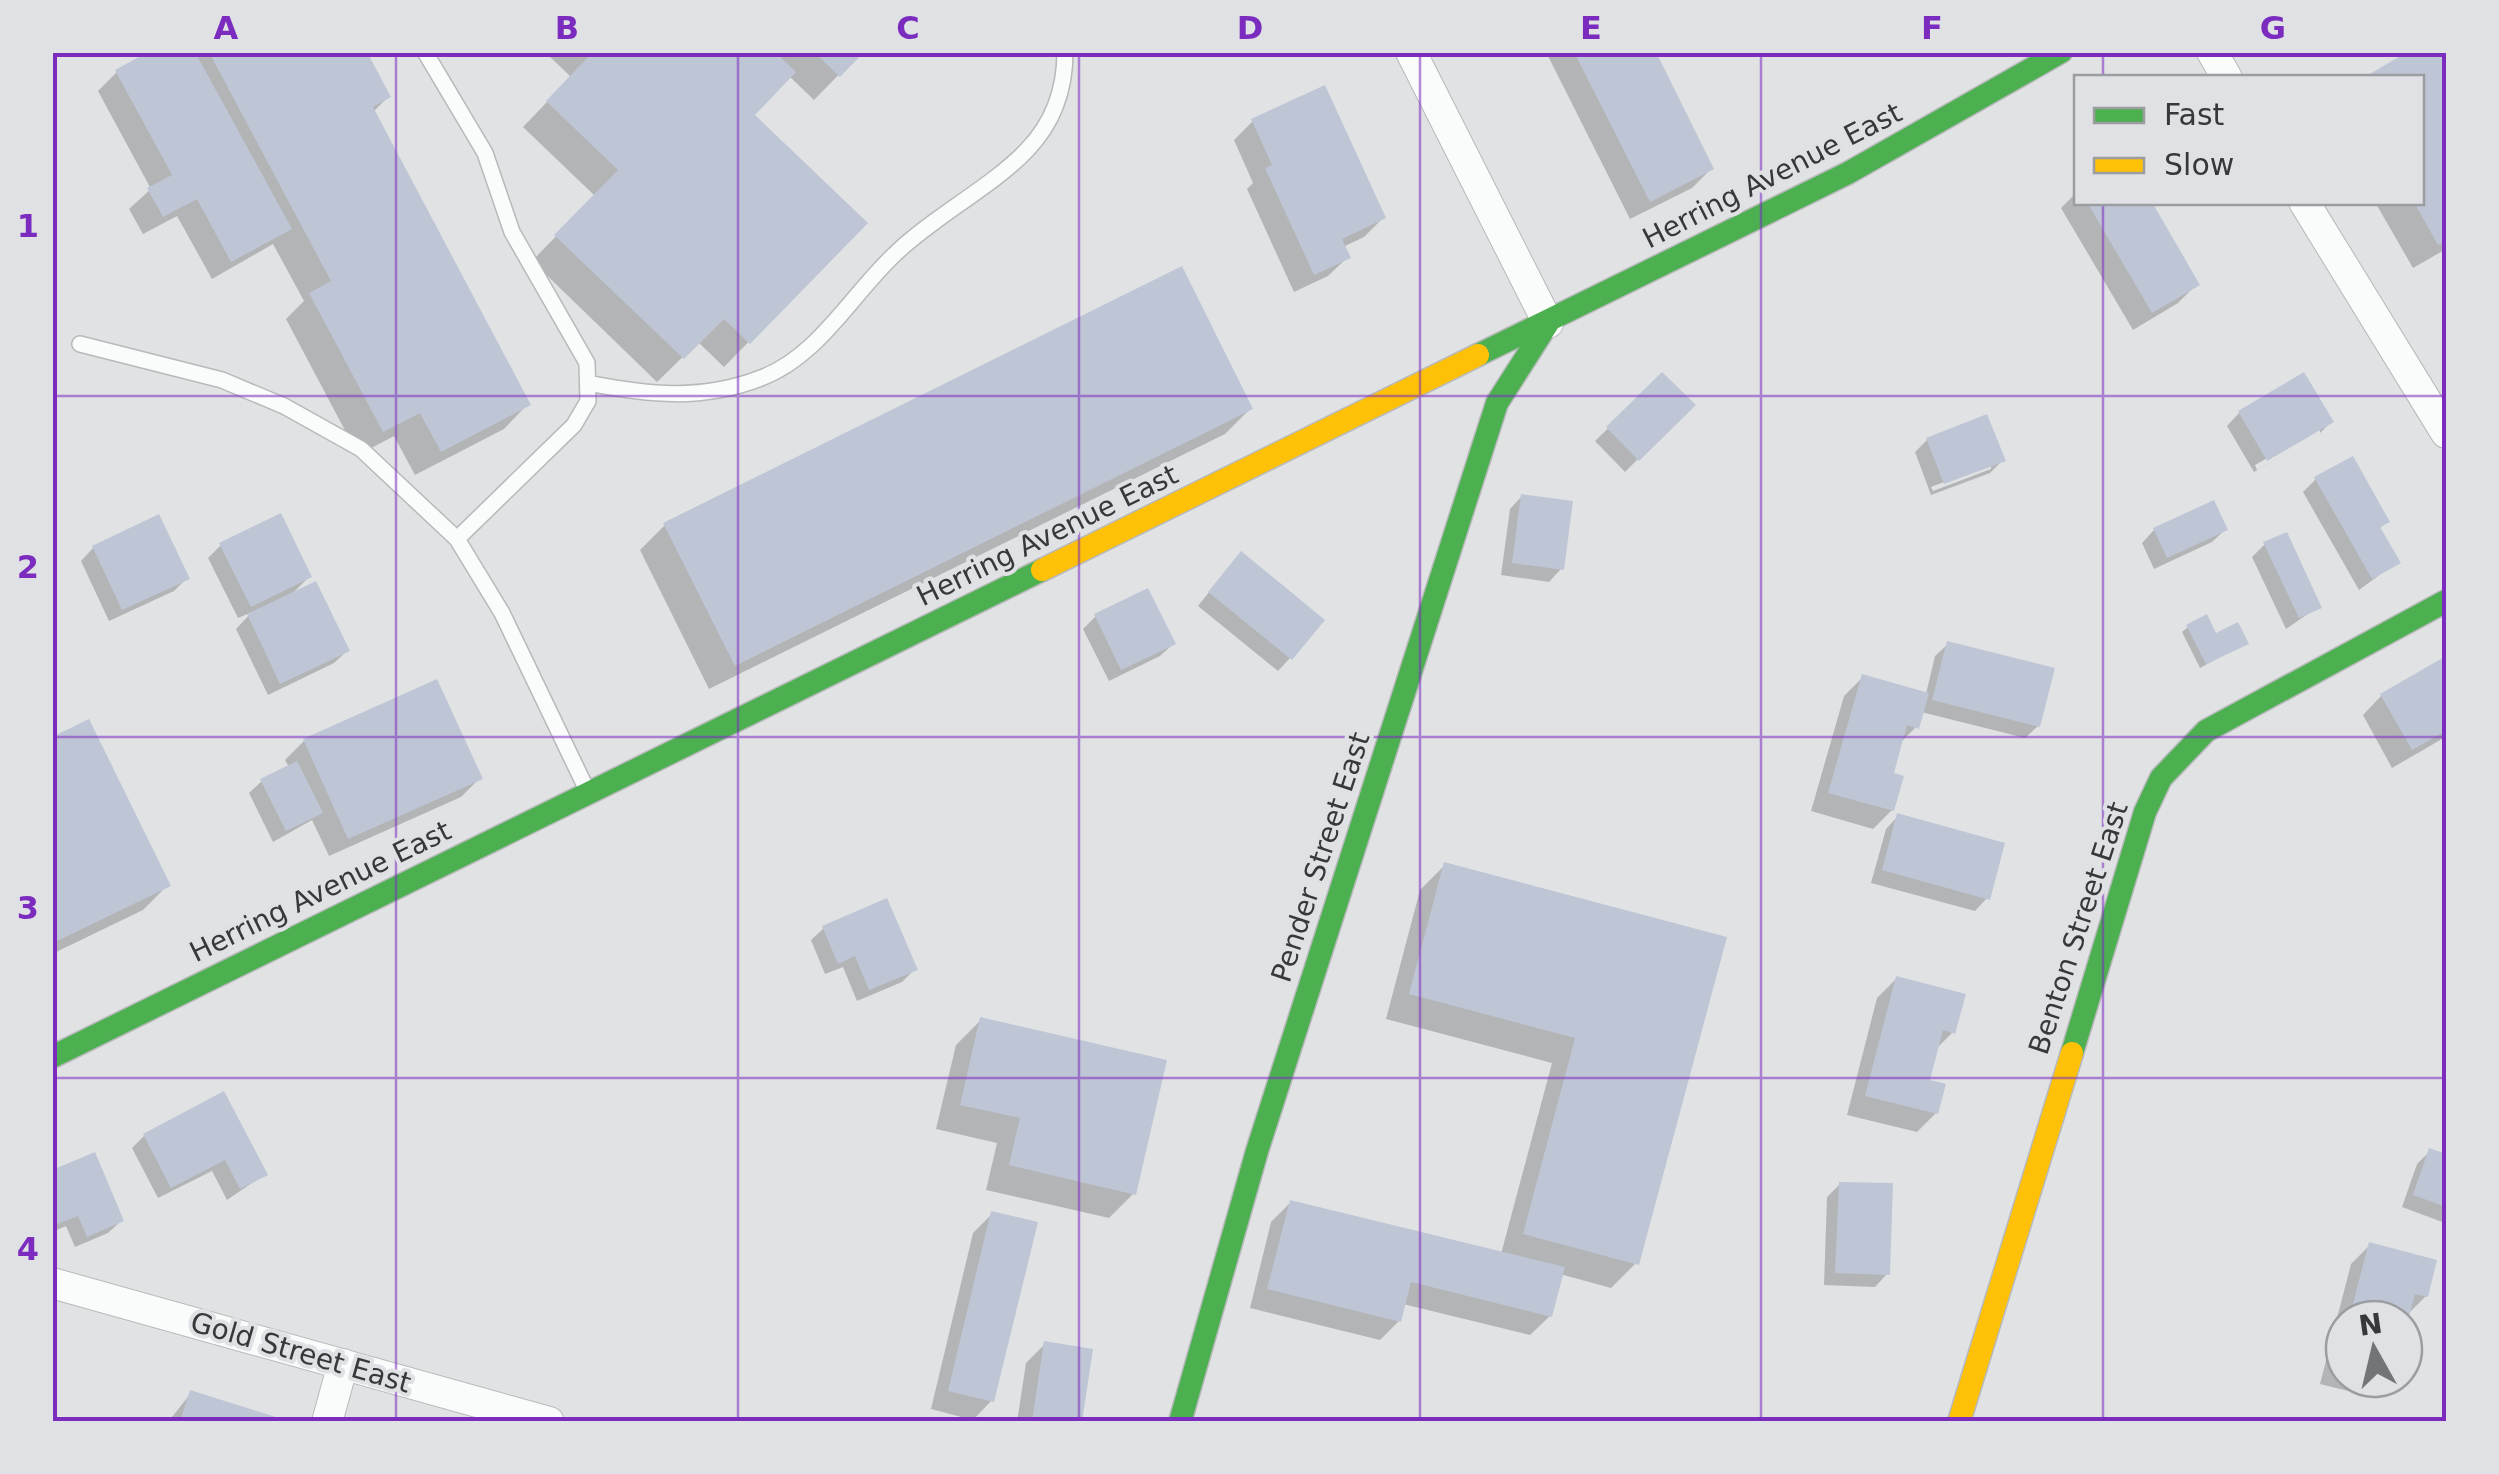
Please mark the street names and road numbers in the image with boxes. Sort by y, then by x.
street label: Herring Avenue East [1637,96,1907,255]
street label: Herring Avenue East [911,458,1183,613]
street label: Pender Street East [1265,728,1376,986]
street label: Benton Street East [2022,798,2135,1058]
street label: Herring Avenue East [184,814,456,969]
street label: Gold Street East [187,1305,415,1400]

